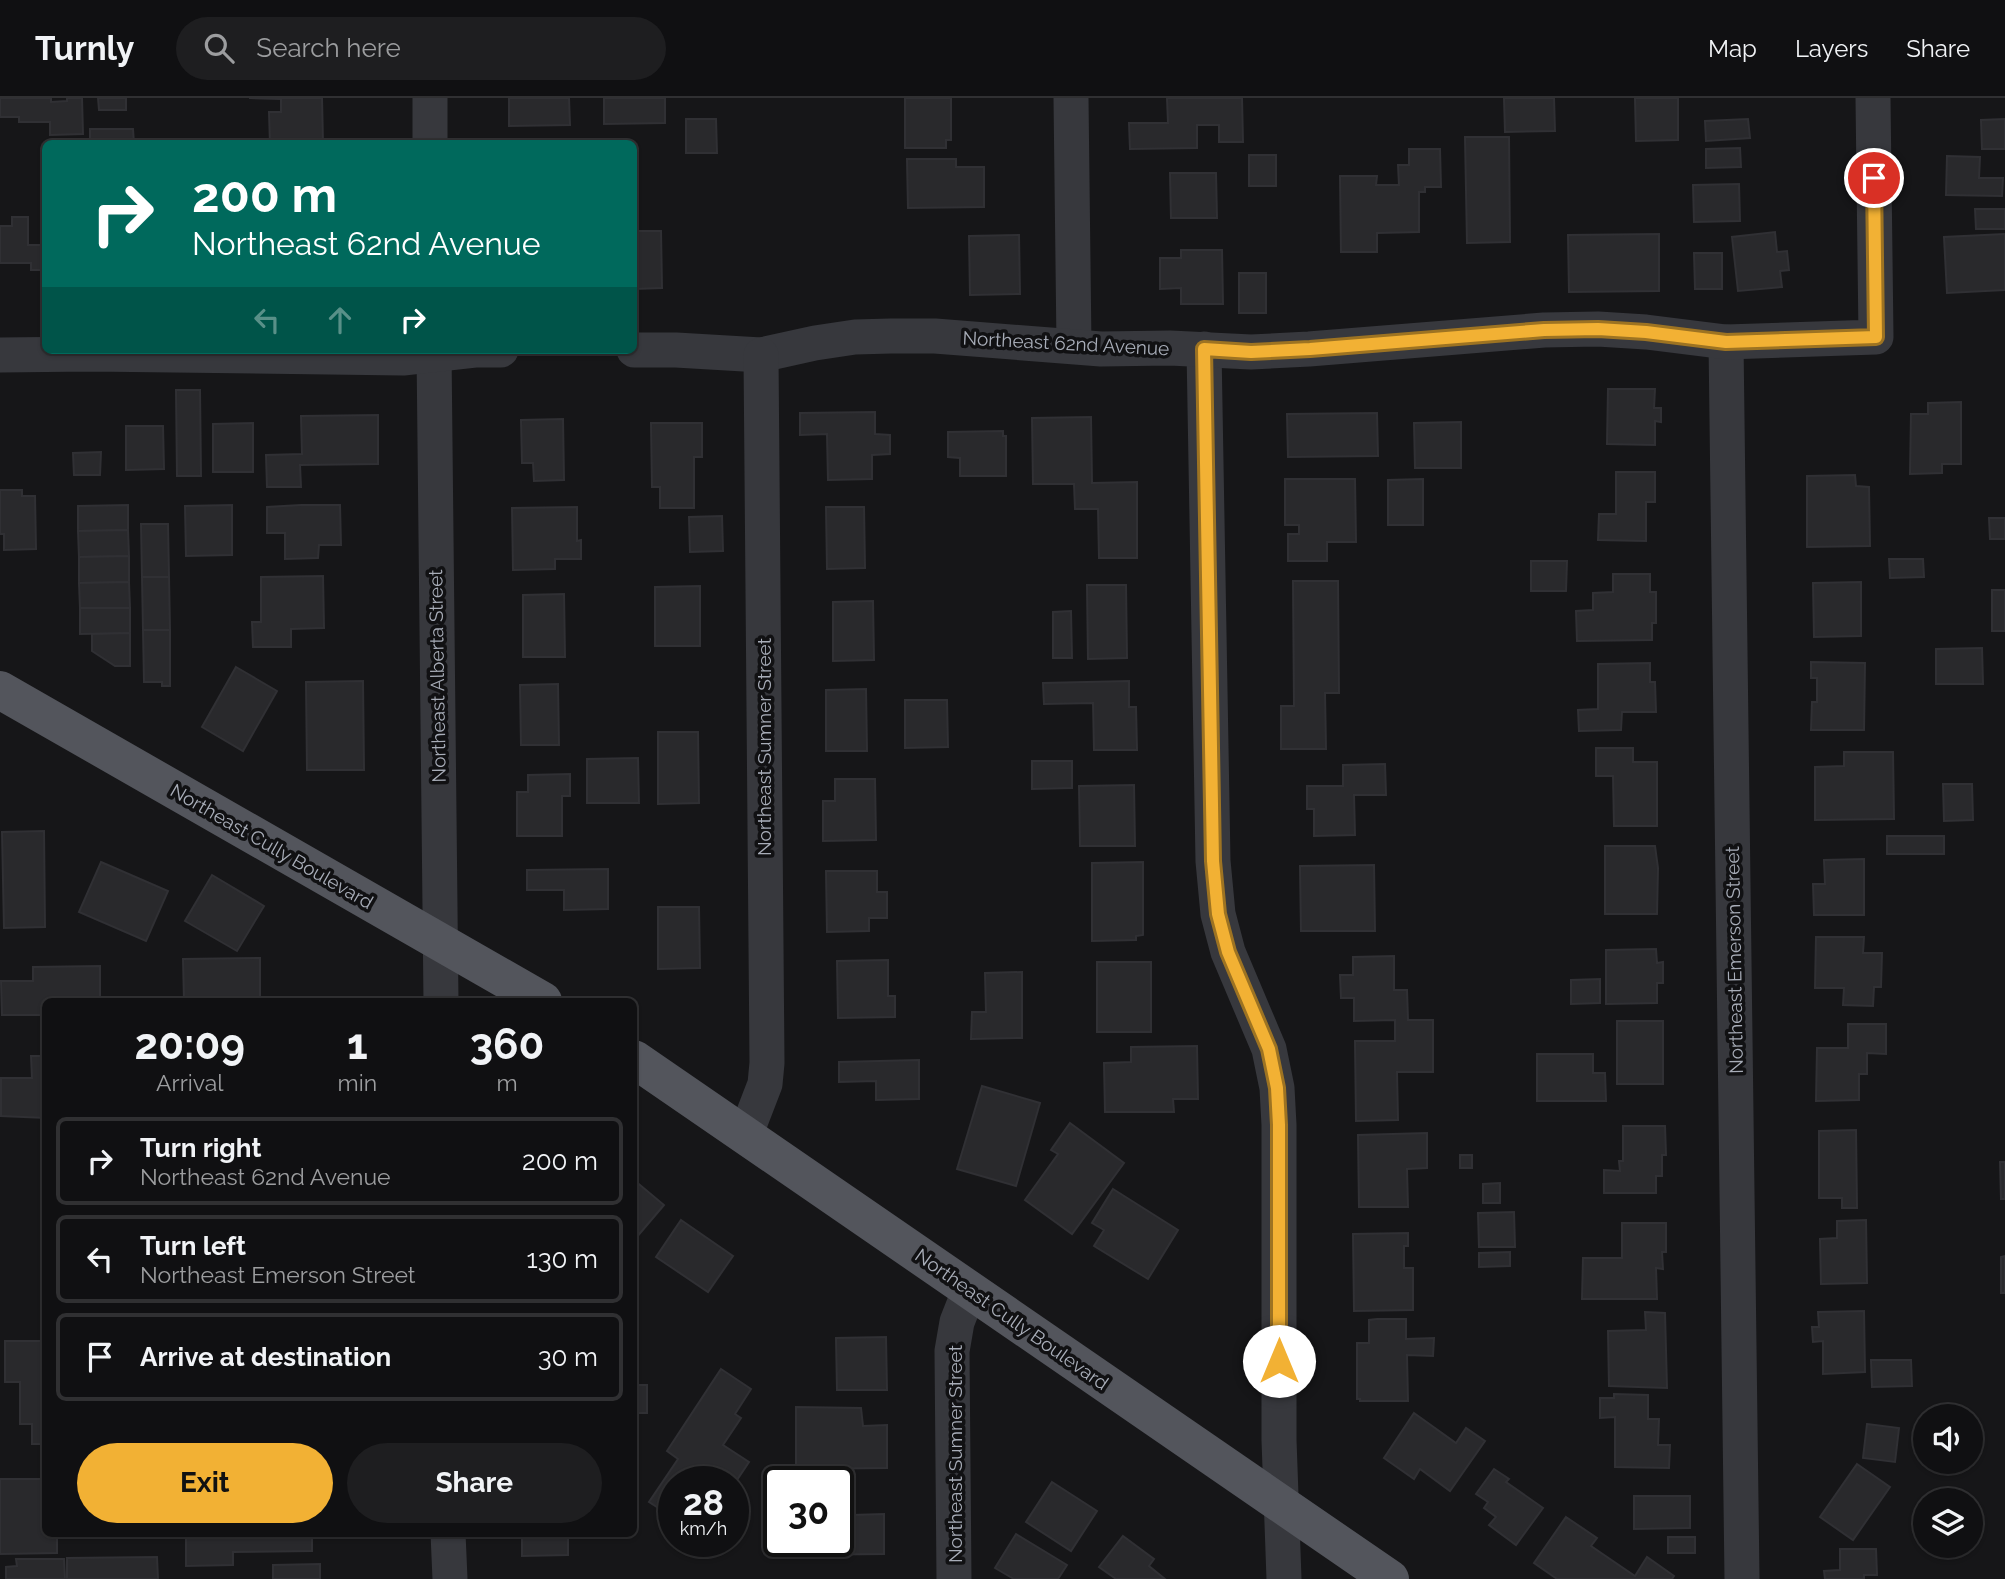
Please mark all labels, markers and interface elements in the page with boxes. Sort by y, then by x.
search box [176,17,666,80]
text: Turnly [35,29,134,68]
icon: search [200,29,238,67]
text: Search here [256,33,401,63]
text: Map [1708,34,1757,63]
text: Layers [1795,34,1868,63]
text: Share [1906,34,1970,63]
pin [1844,148,1904,208]
icon: arrive [1855,159,1893,197]
text: 200 m [192,166,337,223]
icon: right [77,168,168,259]
text: Northeast 62nd Avenue [192,225,541,262]
icon: left [248,301,286,339]
icon: ahead [321,301,359,339]
icon: right [394,301,432,339]
street label: Northeast 62nd Avenue [962,327,1170,359]
street label: Northeast Alberta Street [424,569,450,783]
street label: Northeast Sumner Street [753,637,775,856]
street label: Northeast Cully Boulevard [167,779,377,913]
street label: Northeast Emerson Street [1721,845,1747,1074]
text: 20:09 [135,1020,245,1069]
text: 1 [347,1020,368,1069]
text: 360 [470,1020,544,1069]
text: Arrival [156,1069,224,1096]
text: min [338,1069,377,1096]
text: m [496,1069,518,1096]
text: Turn right [140,1133,261,1163]
icon: right [81,1142,119,1180]
text: 200 m [522,1146,598,1176]
text: Northeast 62nd Avenue [140,1163,391,1190]
text: Turn left [140,1231,246,1261]
icon: left [81,1240,119,1278]
text: 130 m [527,1244,598,1274]
street label: Northeast Cully Boulevard [911,1244,1113,1394]
text: Northeast Emerson Street [140,1261,416,1288]
position arrow [1242,1324,1316,1398]
icon: arrive [81,1338,119,1376]
text: Arrive at destination [140,1342,391,1372]
text: 30 m [538,1342,598,1372]
street label: Northeast Sumner Street [944,1344,966,1563]
map controls [1913,1404,1983,1558]
button: sound [1913,1404,1983,1474]
button: Exit [77,1443,333,1523]
button: Share [347,1443,602,1523]
speed limit sign: 30 [763,1466,854,1557]
text: 28 [683,1482,724,1523]
button: layers [1913,1488,1983,1558]
text: km/h [680,1518,727,1539]

